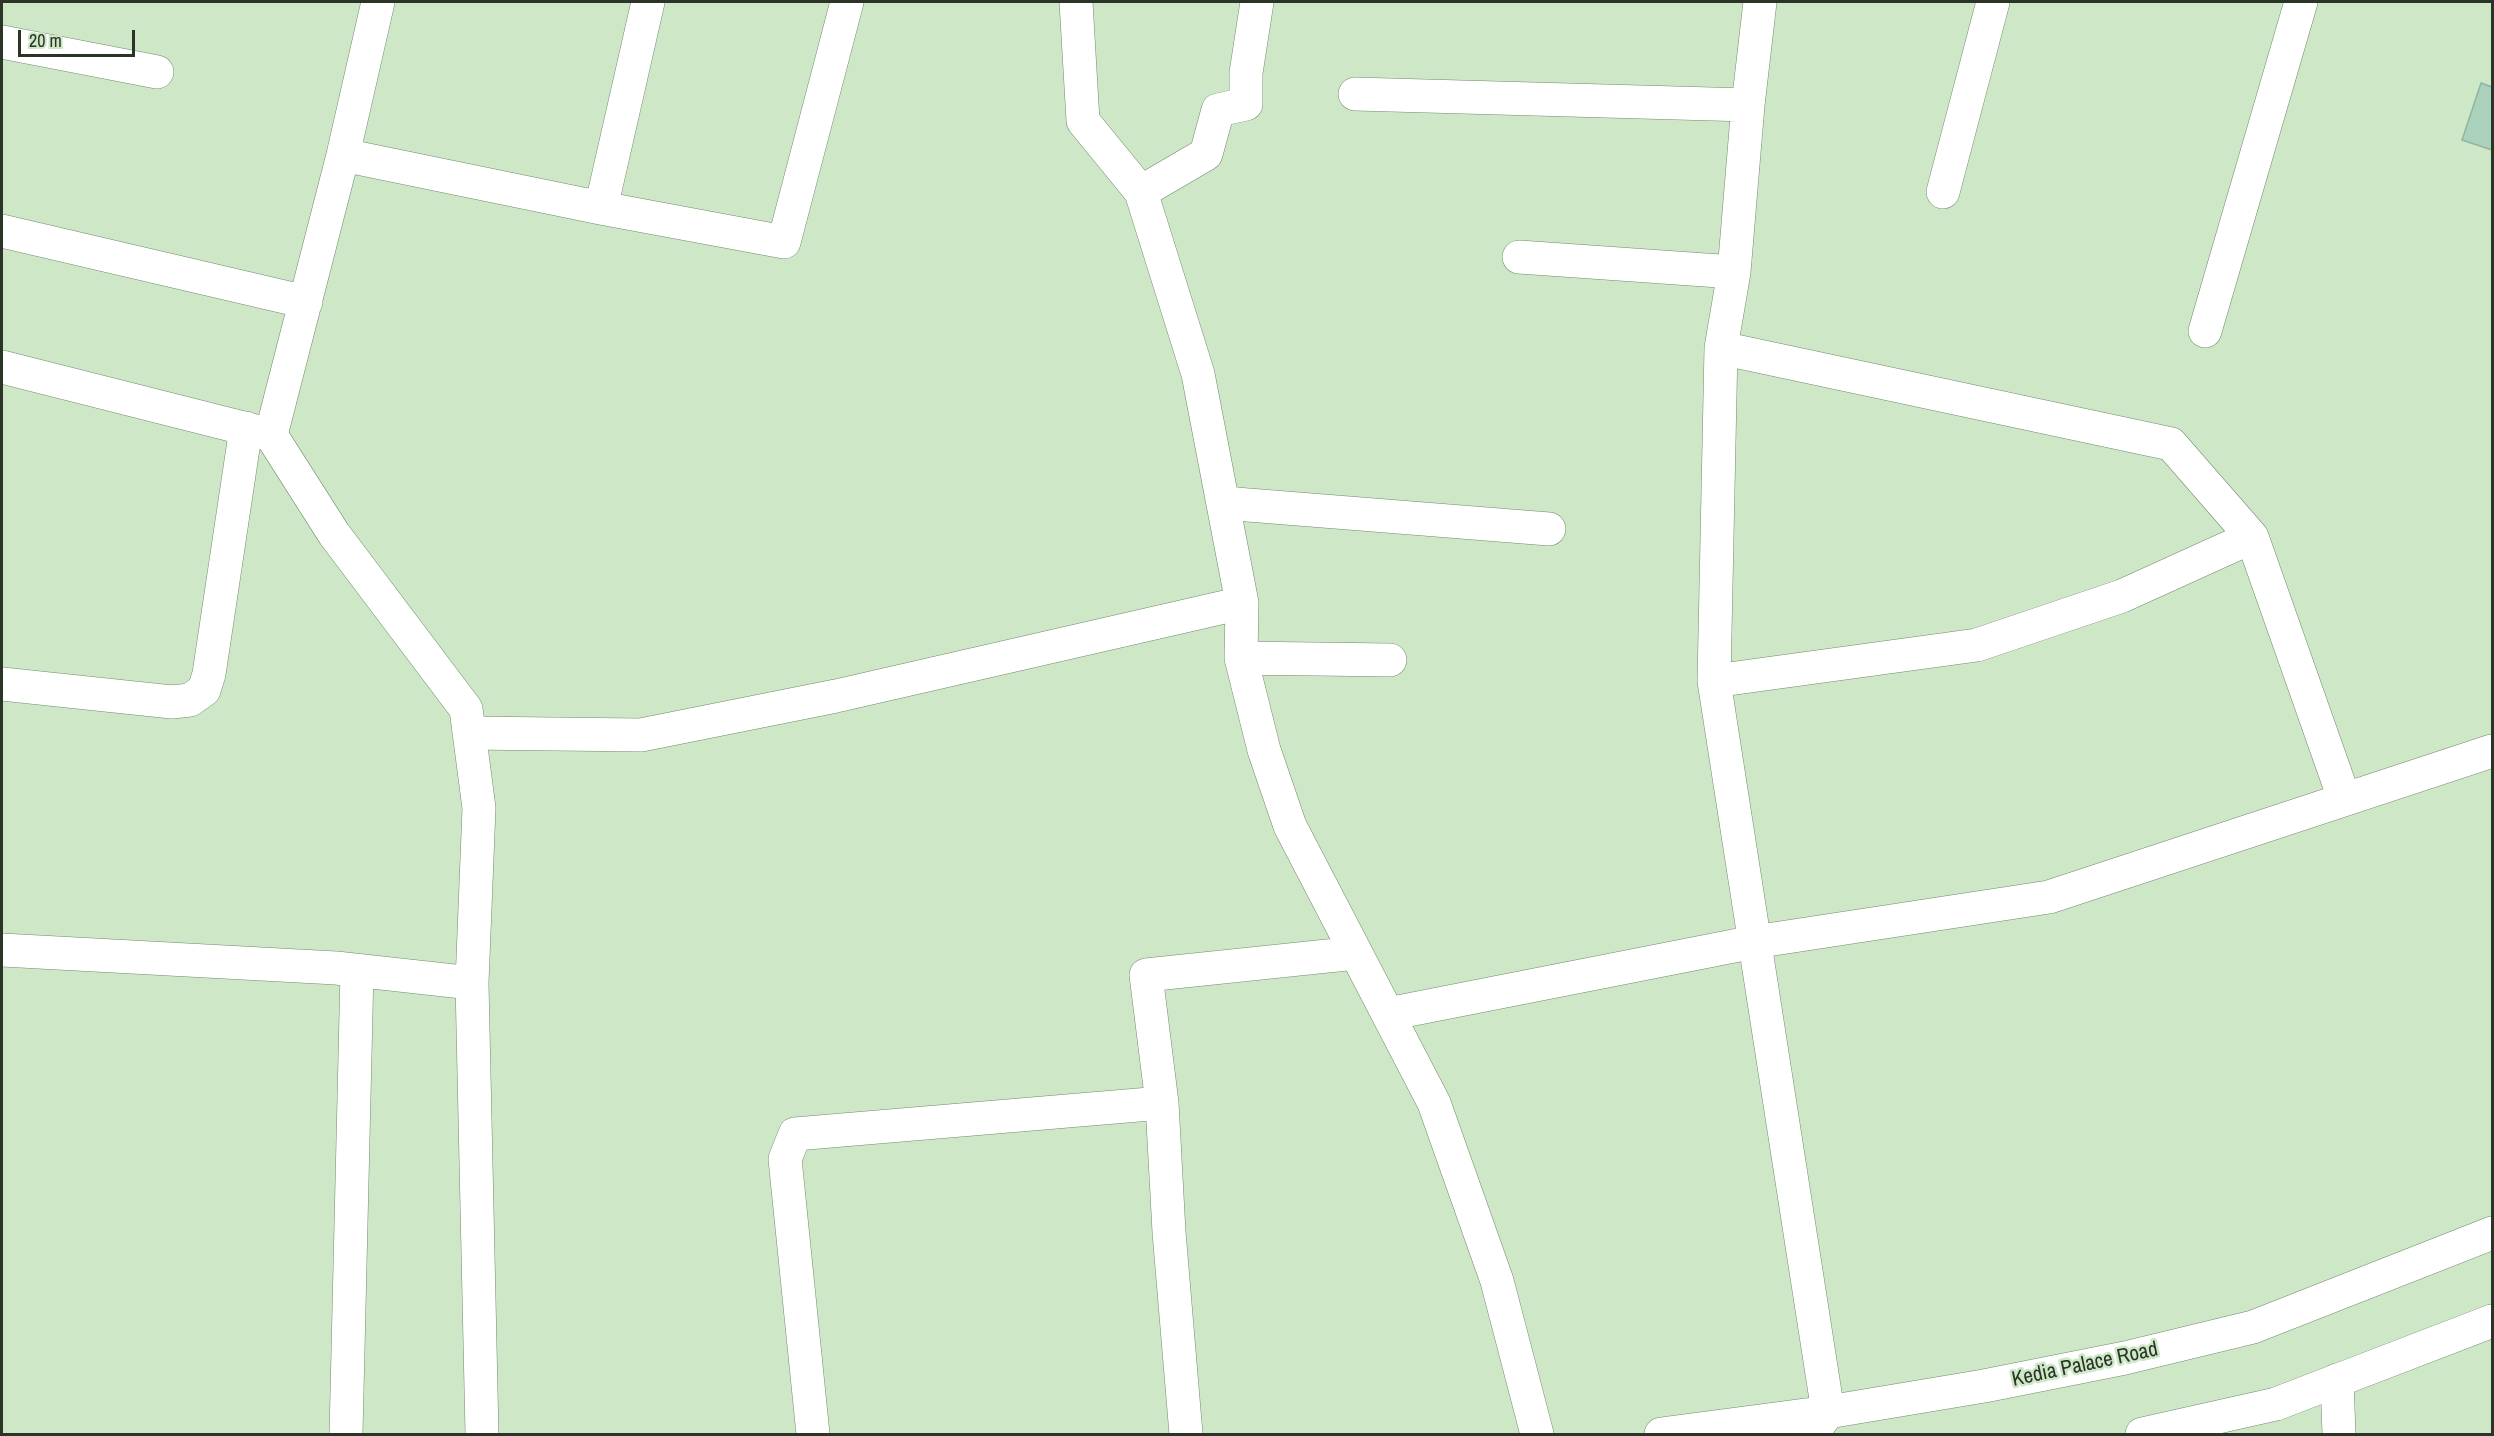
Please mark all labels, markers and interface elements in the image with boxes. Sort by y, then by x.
scale bar [21,18,138,56]
text: 20 m [29,28,62,53]
street label: Kedia Palace Road [2010,1337,2160,1393]

